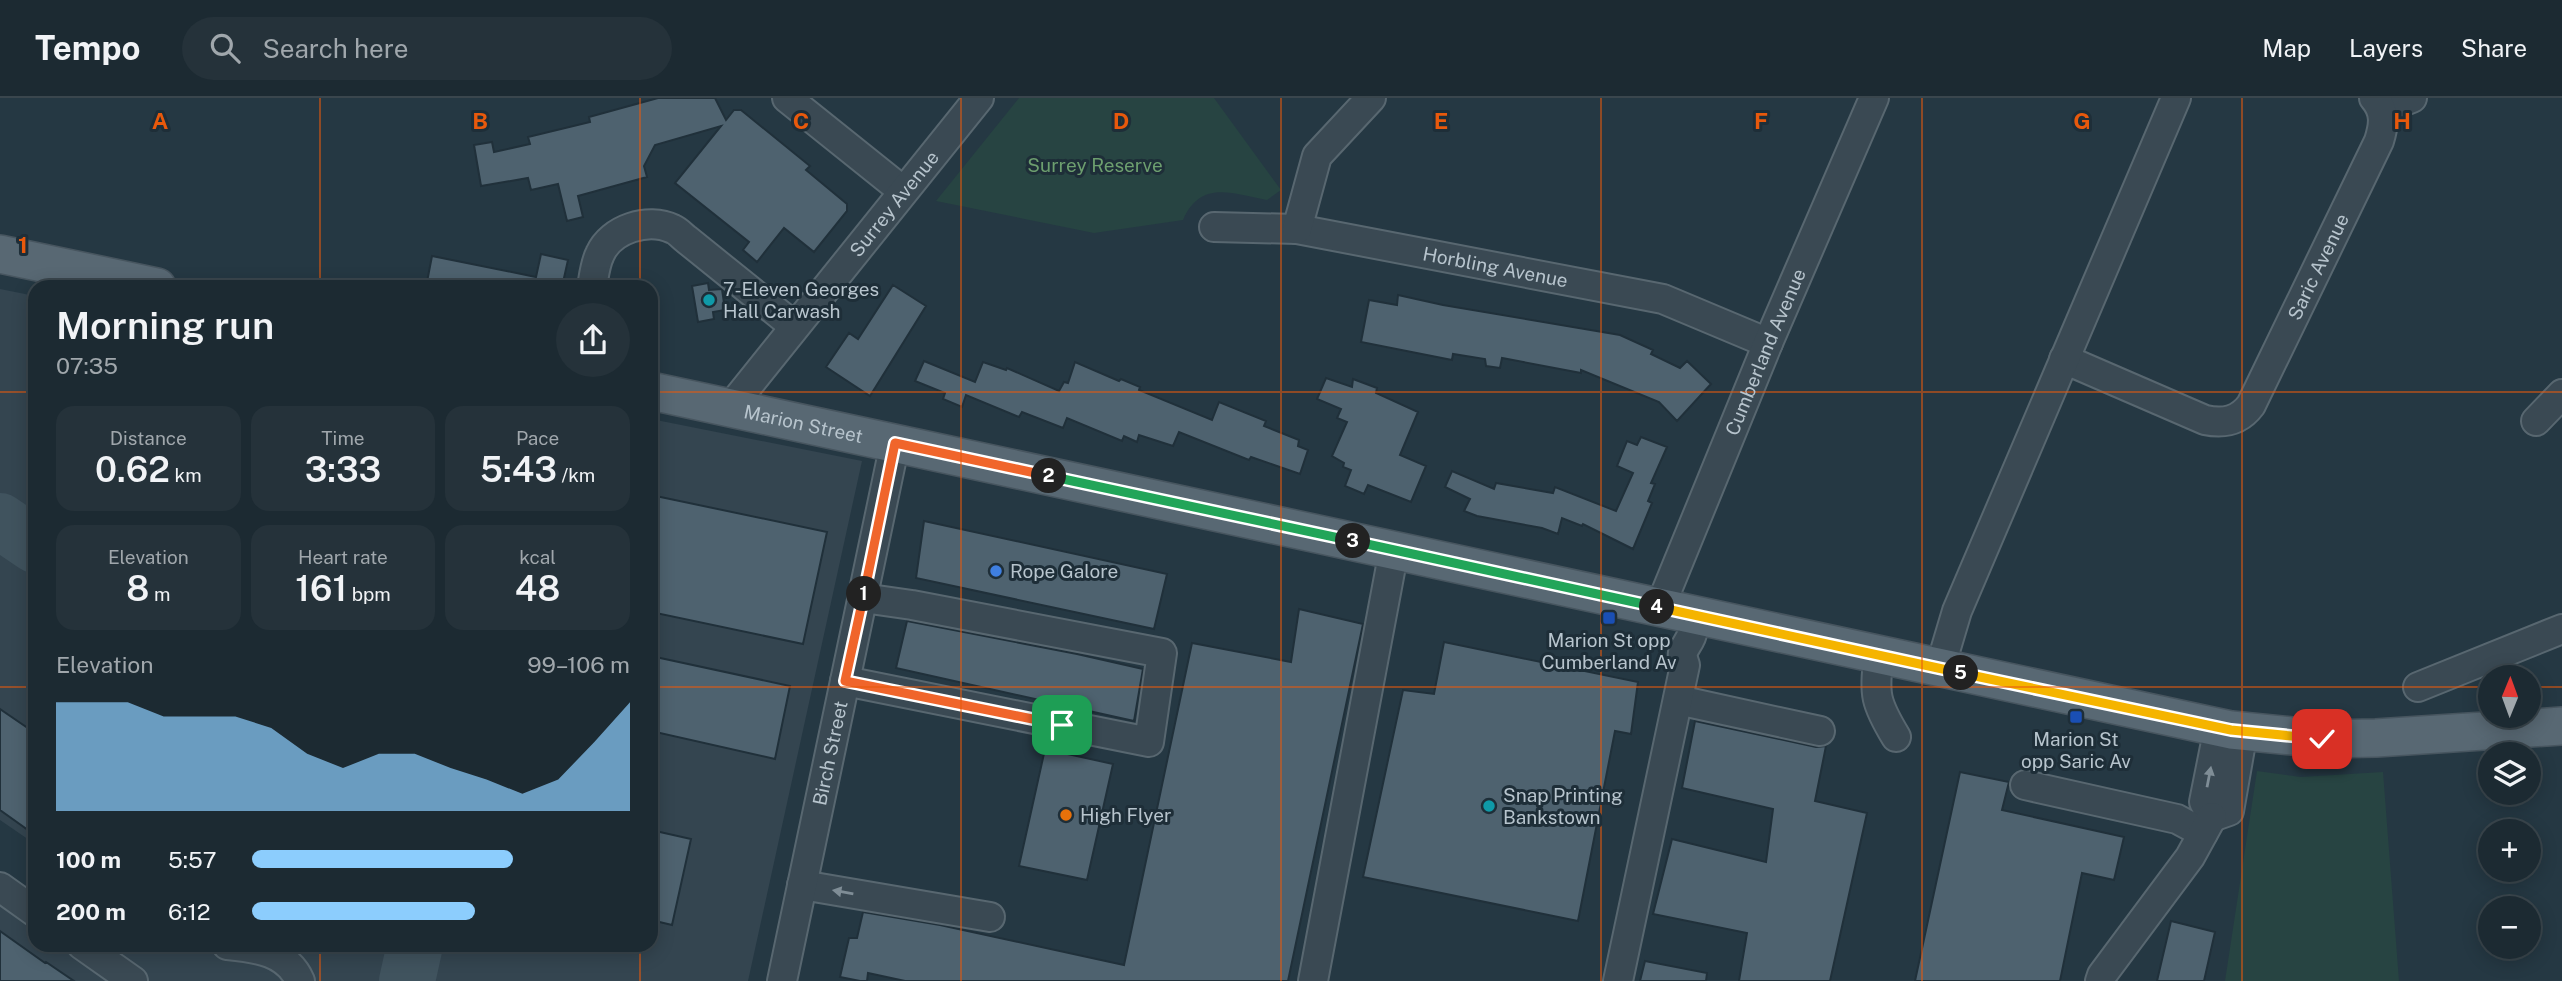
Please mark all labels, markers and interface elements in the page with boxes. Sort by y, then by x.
search box [182,17,672,80]
text: Tempo [35,29,140,67]
icon: search [206,29,244,67]
text: Search here [262,33,408,64]
text: Map [2262,34,2311,62]
text: Layers [2349,34,2423,62]
text: Share [2461,34,2527,62]
text: A [152,107,169,134]
text: B [472,107,488,134]
text: C [793,107,809,134]
text: D [1113,107,1129,134]
text: E [1434,107,1448,134]
text: F [1754,107,1768,134]
text: G [2073,107,2091,134]
text: H [2393,107,2411,134]
street label: Surrey Avenue [845,146,943,261]
park label: Surrey Reserve [1027,154,1163,176]
street label: Saric Avenue [2283,210,2353,323]
text: 1 [18,231,28,258]
street label: Horbling Avenue [1421,242,1570,292]
street label: Cumberland Avenue [1720,265,1810,438]
place label: 7-Eleven Georges Hall Carwash [723,278,879,322]
marker: 7-Eleven Georges Hall Carwash [701,292,717,308]
text: Morning run [56,303,274,348]
button: share [556,303,630,377]
text: 07:35 [56,352,118,379]
street label: Marion Street [742,400,865,447]
text: Distance [110,427,187,449]
text: Time [321,427,365,449]
text: Pace [516,427,559,449]
text: 0.62 [95,449,170,490]
text: 3:33 [305,449,381,490]
text: 5:43 [480,449,557,490]
pin: 2 [1032,458,1066,494]
text: km [170,464,202,486]
text: /km [557,464,595,486]
text: 2 [1042,464,1055,486]
pin: 3 [1336,524,1370,558]
text: 3 [1346,529,1359,551]
text: Elevation [108,546,189,568]
text: Heart rate [298,546,388,568]
text: kcal [519,546,556,568]
place label: Rope Galore [1010,560,1118,582]
marker: Rope Galore [988,563,1004,579]
text: 8 [126,568,149,609]
text: 161 [295,568,347,609]
text: 48 [515,568,560,609]
pin: 1 [846,576,882,612]
text: 1 [859,582,868,604]
text: m [149,583,170,605]
text: bpm [347,583,391,605]
pin: 4 [1640,589,1674,624]
text: 4 [1650,595,1663,617]
marker: Marion St opp Cumberland Av [1601,610,1617,626]
place label: Marion St opp Cumberland Av [1541,629,1677,673]
text: Elevation [56,651,154,678]
text: 99–106 m [527,651,630,678]
pin: 5 [1944,656,1979,690]
text: 5 [1954,661,1967,683]
north arrow [2478,665,2541,728]
map controls [2478,665,2541,959]
pin [1032,695,1092,755]
street label: Birch Street [808,699,852,807]
icon: arrive [1043,706,1081,744]
marker: Marion St opp Saric Av [2068,709,2084,725]
pin [2292,709,2352,769]
icon: check [2303,720,2341,758]
place label: Marion St opp Saric Av [2021,728,2131,772]
button: layers [2478,742,2541,805]
one-way arrow [2204,766,2215,788]
place label: Snap Printing Bankstown [1503,784,1623,828]
marker: Snap Printing Bankstown [1481,798,1497,814]
place label: High Flyer [1080,804,1171,826]
marker: High Flyer [1058,807,1074,823]
button: + [2478,819,2541,882]
text: 100 m [56,846,121,873]
text: 5:57 [168,846,216,873]
one-way arrow [832,886,854,897]
button: − [2478,896,2541,959]
text: 200 m [56,898,126,925]
text: 6:12 [168,898,211,925]

